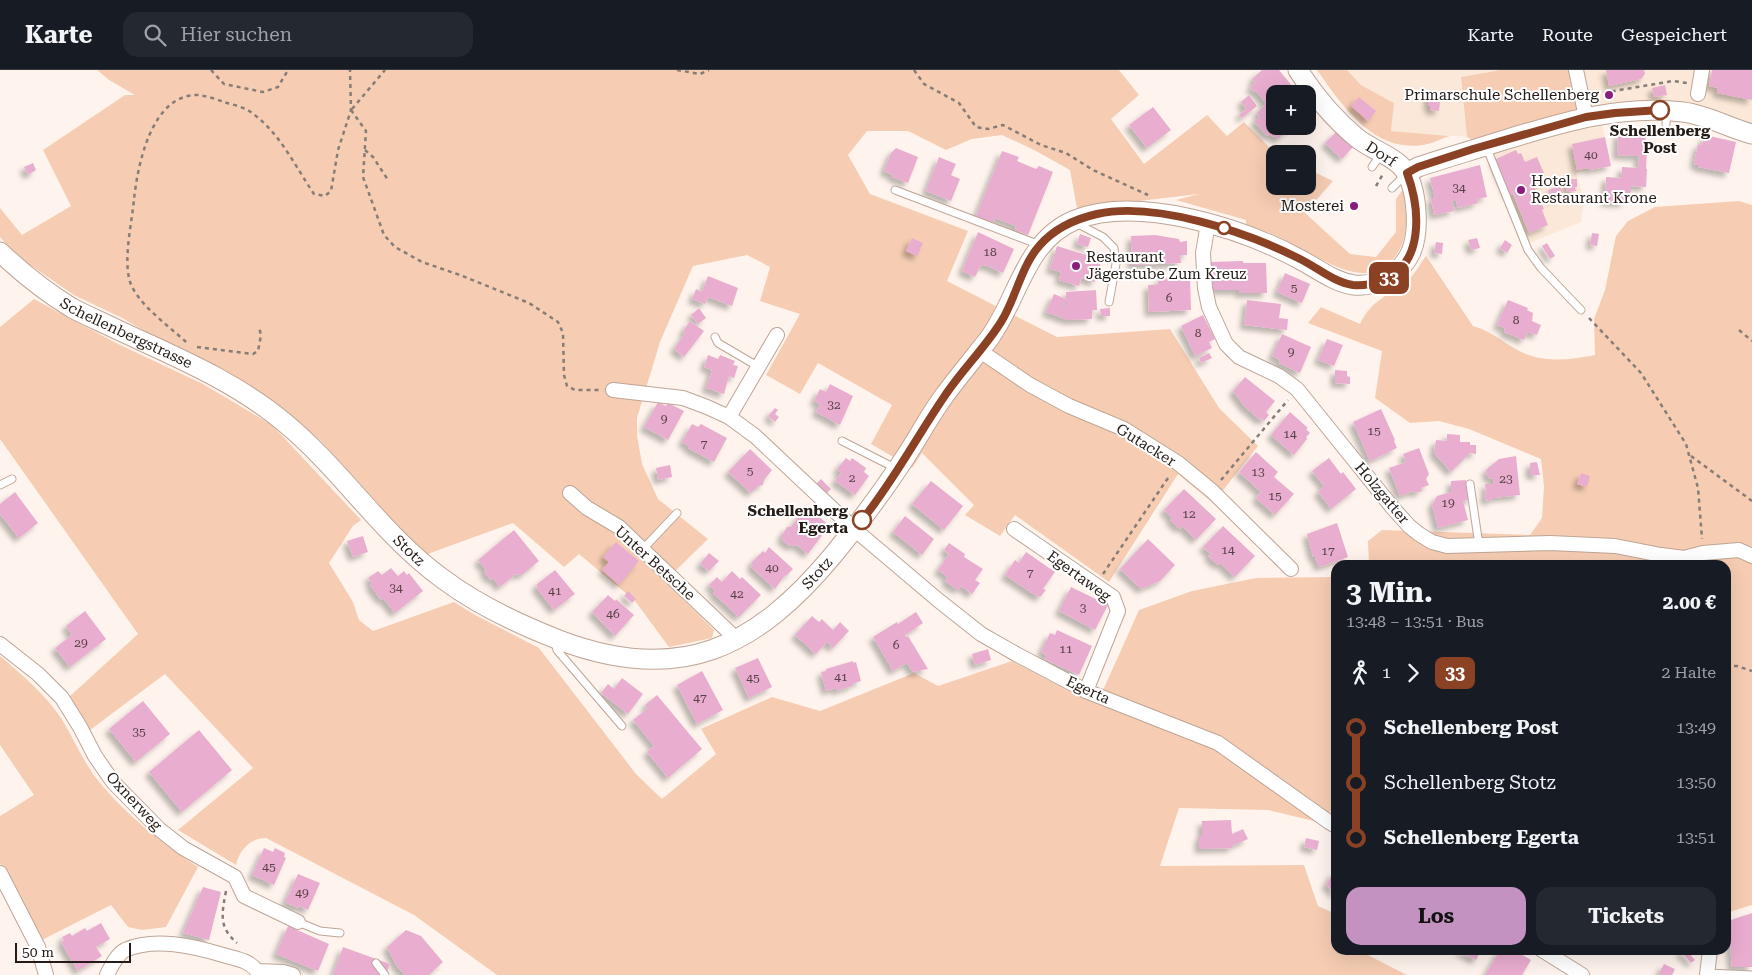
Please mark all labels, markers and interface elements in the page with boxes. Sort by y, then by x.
search box [123,12,473,57]
text: Karte [25,21,93,49]
icon: search [141,21,169,49]
text: Hier suchen [181,23,292,46]
text: Karte [1467,24,1514,45]
text: Route [1542,24,1593,45]
text: Gespeichert [1621,24,1727,45]
map controls [1266,85,1316,195]
button: + [1266,85,1316,135]
place label: Primarschule Schellenberg [1404,86,1599,104]
marker: Primarschule Schellenberg [1603,89,1615,101]
marker: Schellenberg Post [1650,100,1670,120]
place label: Schellenberg Post [1610,122,1711,157]
street label: Dorf [1362,138,1401,171]
button: − [1266,145,1316,195]
house number: 40 [1584,148,1598,162]
place label: Hotel Restaurant Krone [1531,172,1657,207]
house number: 34 [1452,181,1466,195]
marker: Hotel Restaurant Krone [1515,184,1527,196]
place label: Mosterei [1281,197,1344,215]
marker: Mosterei [1348,200,1360,212]
unlabelled marker [1217,221,1231,235]
house number: 18 [983,245,997,259]
place label: Restaurant Jägerstube Zum Kreuz [1086,248,1246,283]
marker: Restaurant Jägerstube Zum Kreuz [1070,260,1082,272]
line badge: 33 [1366,262,1412,294]
text: 33 [1379,267,1399,288]
house number: 5 [1291,281,1298,295]
house number: 6 [1166,291,1173,305]
street label: Schellenbergstrasse [57,294,195,372]
house number: 8 [1513,313,1520,327]
house number: 8 [1195,326,1202,340]
house number: 9 [1288,345,1295,359]
house number: 32 [827,398,841,412]
house number: 9 [661,412,668,426]
street label: Gutacker [1113,420,1179,470]
house number: 15 [1367,424,1381,438]
house number: 14 [1283,427,1297,441]
house number: 7 [701,437,708,451]
street label: Holzgatter [1351,458,1413,528]
house number: 5 [747,464,754,478]
house number: 13 [1251,465,1265,479]
house number: 2 [849,471,856,485]
house number: 23 [1499,472,1513,486]
house number: 15 [1268,489,1282,503]
house number: 19 [1441,496,1455,510]
place label: Schellenberg Egerta [747,502,849,537]
house number: 12 [1182,507,1196,521]
marker: Schellenberg Egerta [852,510,872,530]
street label: Unter Betsche [611,522,699,604]
street label: Stotz [389,531,428,570]
house number: 14 [1221,543,1235,557]
house number: 17 [1321,544,1335,558]
street label: Egertaweg [1044,547,1115,605]
street label: Stotz [798,554,836,593]
house number: 40 [765,561,779,575]
house number: 7 [1027,566,1034,580]
text: 3 Min. [1346,576,1433,609]
house number: 34 [389,581,403,595]
house number: 41 [548,584,562,598]
house number: 42 [730,587,744,601]
text: 2.00 € [1663,591,1716,614]
house number: 3 [1080,601,1087,615]
house number: 46 [606,607,620,621]
text: 13:48 – 13:51 · Bus [1346,612,1484,631]
house number: 29 [74,636,88,650]
house number: 6 [893,638,900,652]
house number: 11 [1059,642,1073,656]
icon: walk [1346,659,1374,687]
icon: forward [1399,659,1427,687]
text: 33 [1445,662,1465,683]
text: 1 [1382,663,1391,682]
text: 2 Halte [1662,663,1716,682]
house number: 41 [834,670,848,684]
house number: 45 [746,671,760,685]
street label: Egerta [1063,672,1113,708]
house number: 47 [693,691,707,705]
text: Schellenberg Post [1384,716,1559,739]
text: 13:49 [1676,718,1716,737]
house number: 35 [132,725,146,739]
street label: Oxnerweg [102,768,166,834]
text: Schellenberg Stotz [1384,771,1556,794]
text: 13:50 [1676,773,1716,792]
text: Schellenberg Egerta [1384,826,1579,849]
text: 13:51 [1676,828,1716,847]
house number: 45 [262,860,276,874]
house number: 49 [295,886,309,900]
button: Los [1346,887,1526,945]
button: Tickets [1536,887,1716,945]
scale bar [15,940,131,963]
text: 50 m [22,944,54,960]

